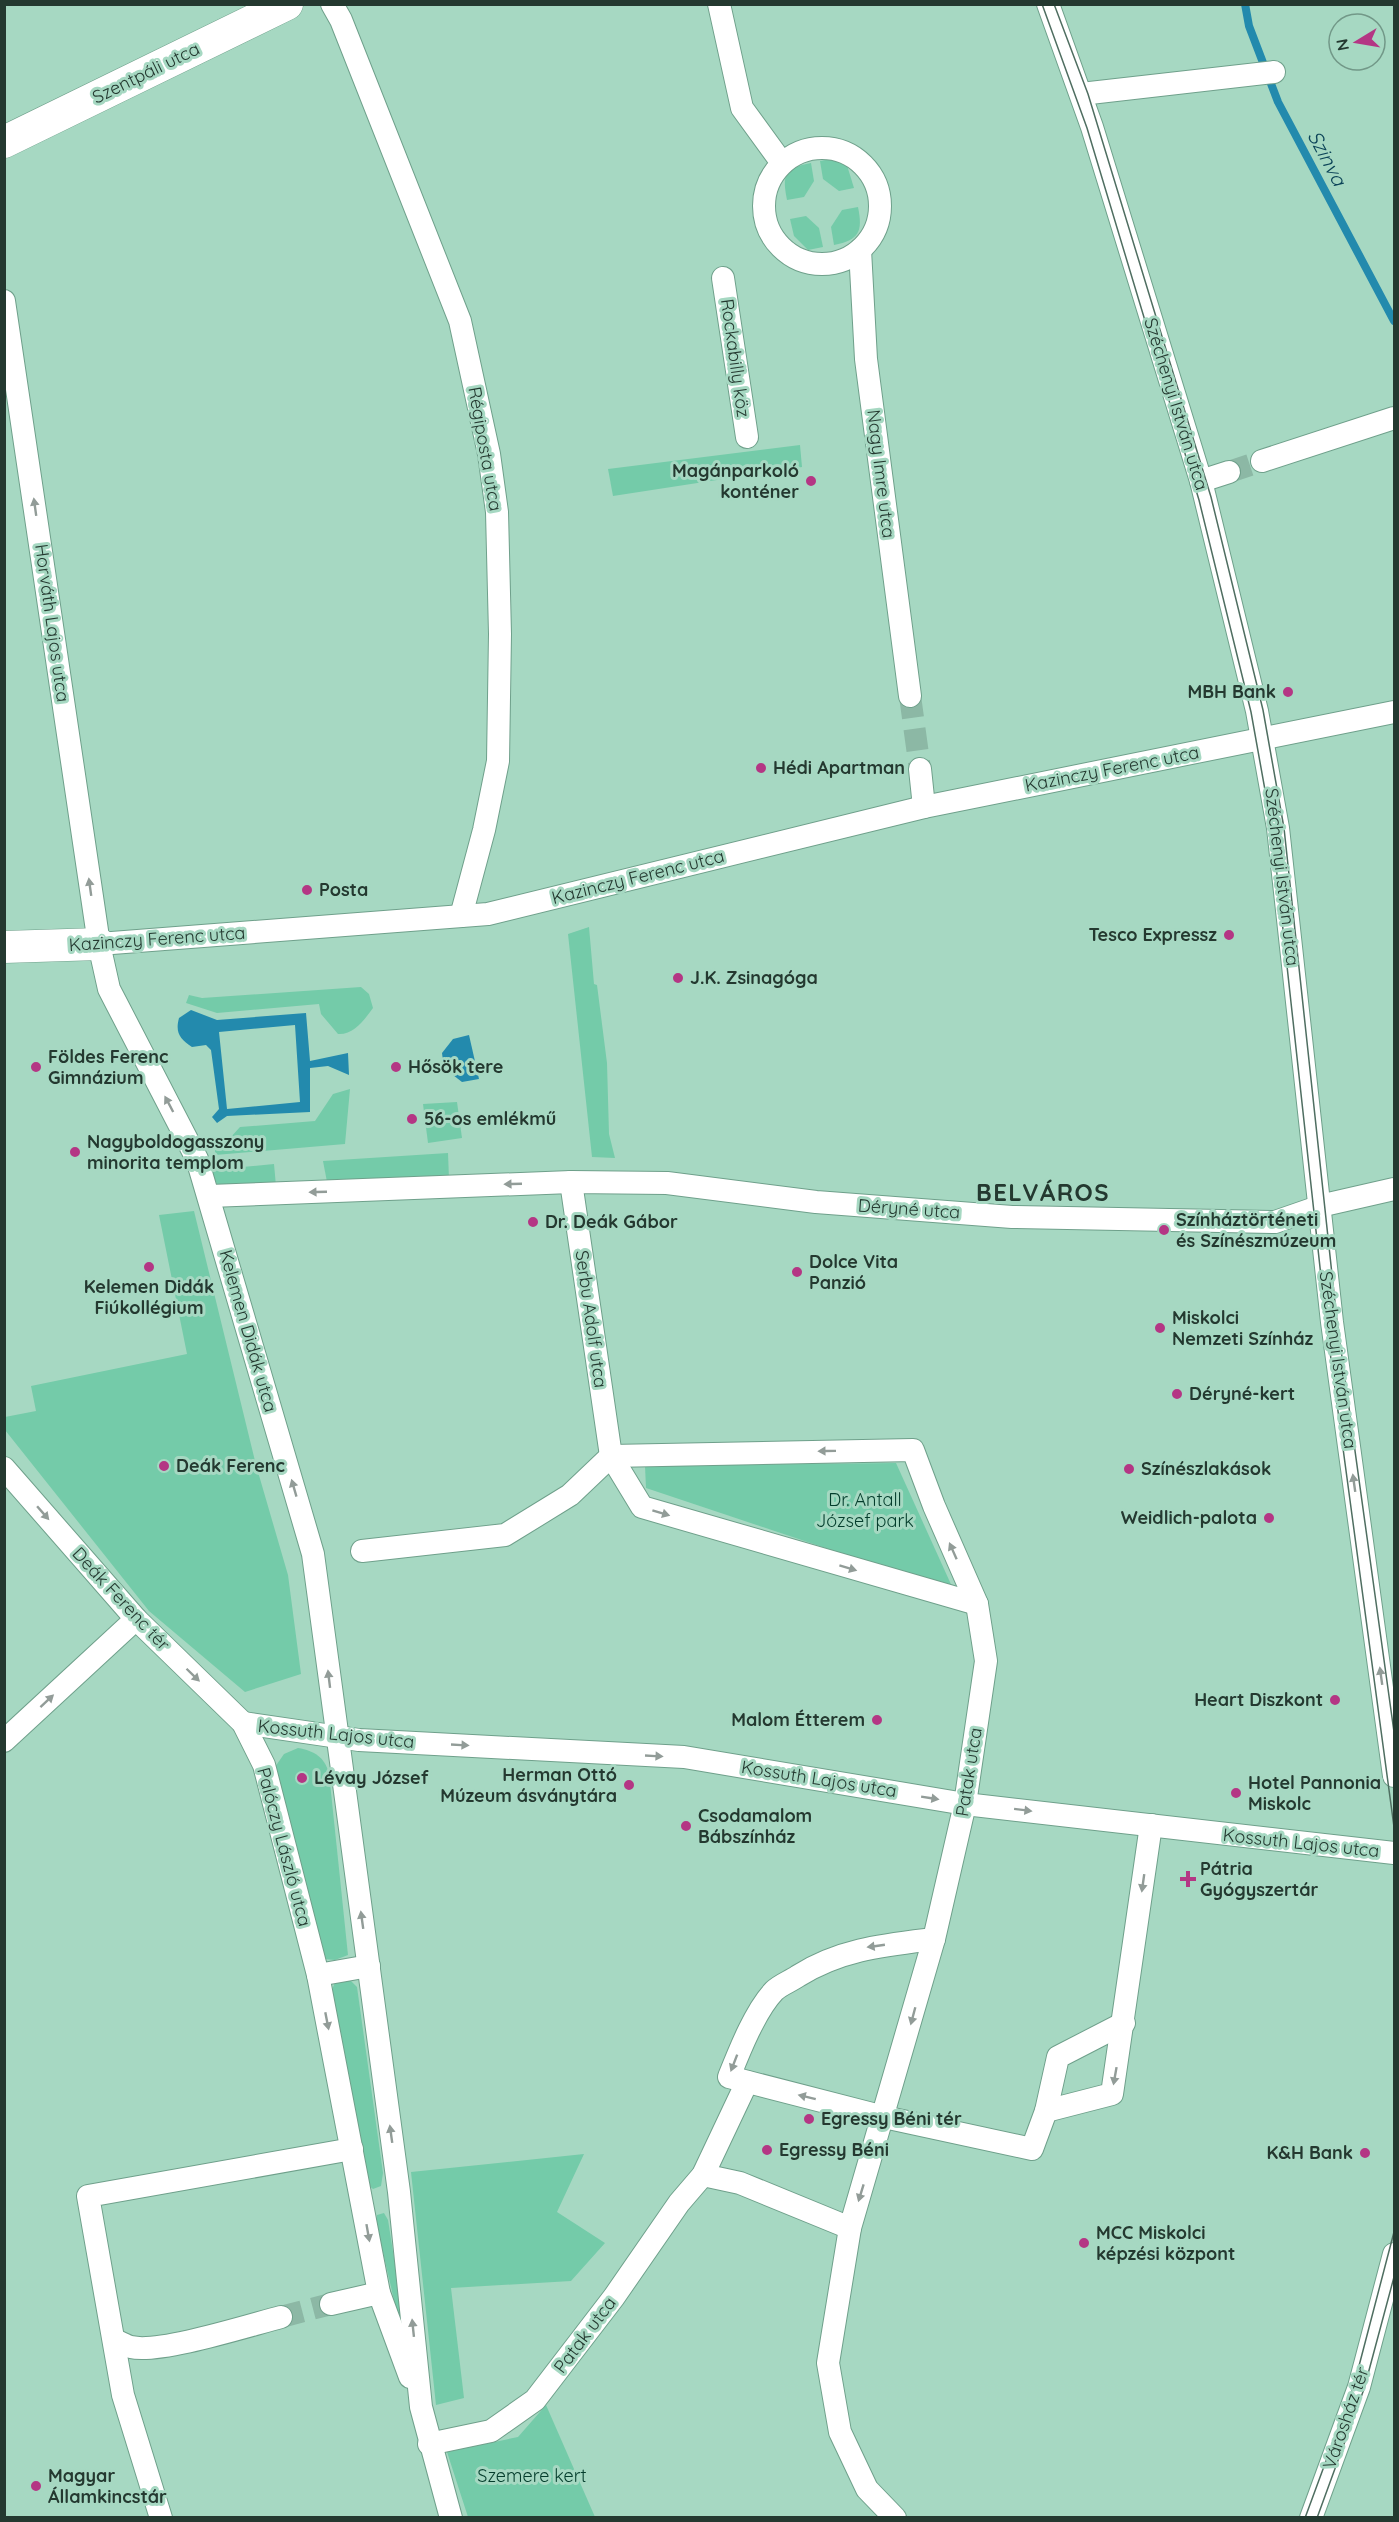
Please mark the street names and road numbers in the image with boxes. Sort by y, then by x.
street label: Szentpáli utca [88,37,203,108]
street label: Rockabilly köz [716,297,755,419]
street label: Széchenyi István utca [1139,315,1214,493]
street label: Régiposta utca [463,385,508,513]
street label: Nagy Imre utca [862,408,901,540]
street label: Horváth Lajos utca [30,542,75,703]
street label: Kazinczy Ferenc utca [1023,740,1201,797]
street label: Széchenyi István utca [1260,787,1305,967]
street label: Kazinczy Ferenc utca [549,844,727,909]
street label: Kazinczy Ferenc utca [68,921,246,956]
street label: Déryné utca [857,1193,961,1224]
street label: Kelemen Didák utca [214,1247,283,1415]
street label: Serbu Adolf utca [570,1249,613,1389]
street label: Széchenyi István utca [1315,1270,1362,1450]
street label: Deák Ferenc tér [67,1542,175,1655]
street label: Kossuth Lajos utca [257,1714,415,1753]
street label: Patak utca [950,1726,987,1818]
street label: Kossuth Lajos utca [740,1755,898,1802]
street label: Palóczy László utca [252,1765,317,1929]
street label: Kossuth Lajos utca [1222,1823,1380,1862]
street label: Patak utca [548,2292,621,2377]
street label: Városház tér [1317,2364,1374,2472]

